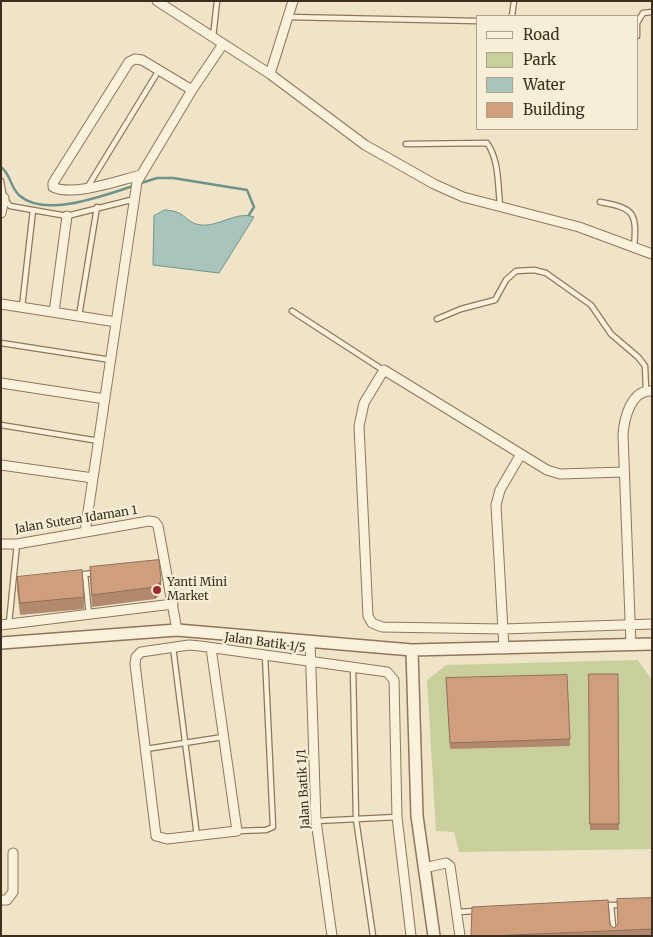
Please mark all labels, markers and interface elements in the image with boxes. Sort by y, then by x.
legend [476,15,638,130]
text: Road [523,25,559,44]
text: Park [523,50,556,69]
text: Water [523,75,565,94]
text: Building [523,100,585,119]
street label: Jalan Sutera Idaman 1 [14,503,138,537]
place label: Yanti Mini Market [167,576,227,604]
marker: Yanti Mini Market [151,584,163,596]
street label: Jalan Batik 1/5 [224,630,306,656]
street label: Jalan Batik 1/1 [295,749,313,829]

